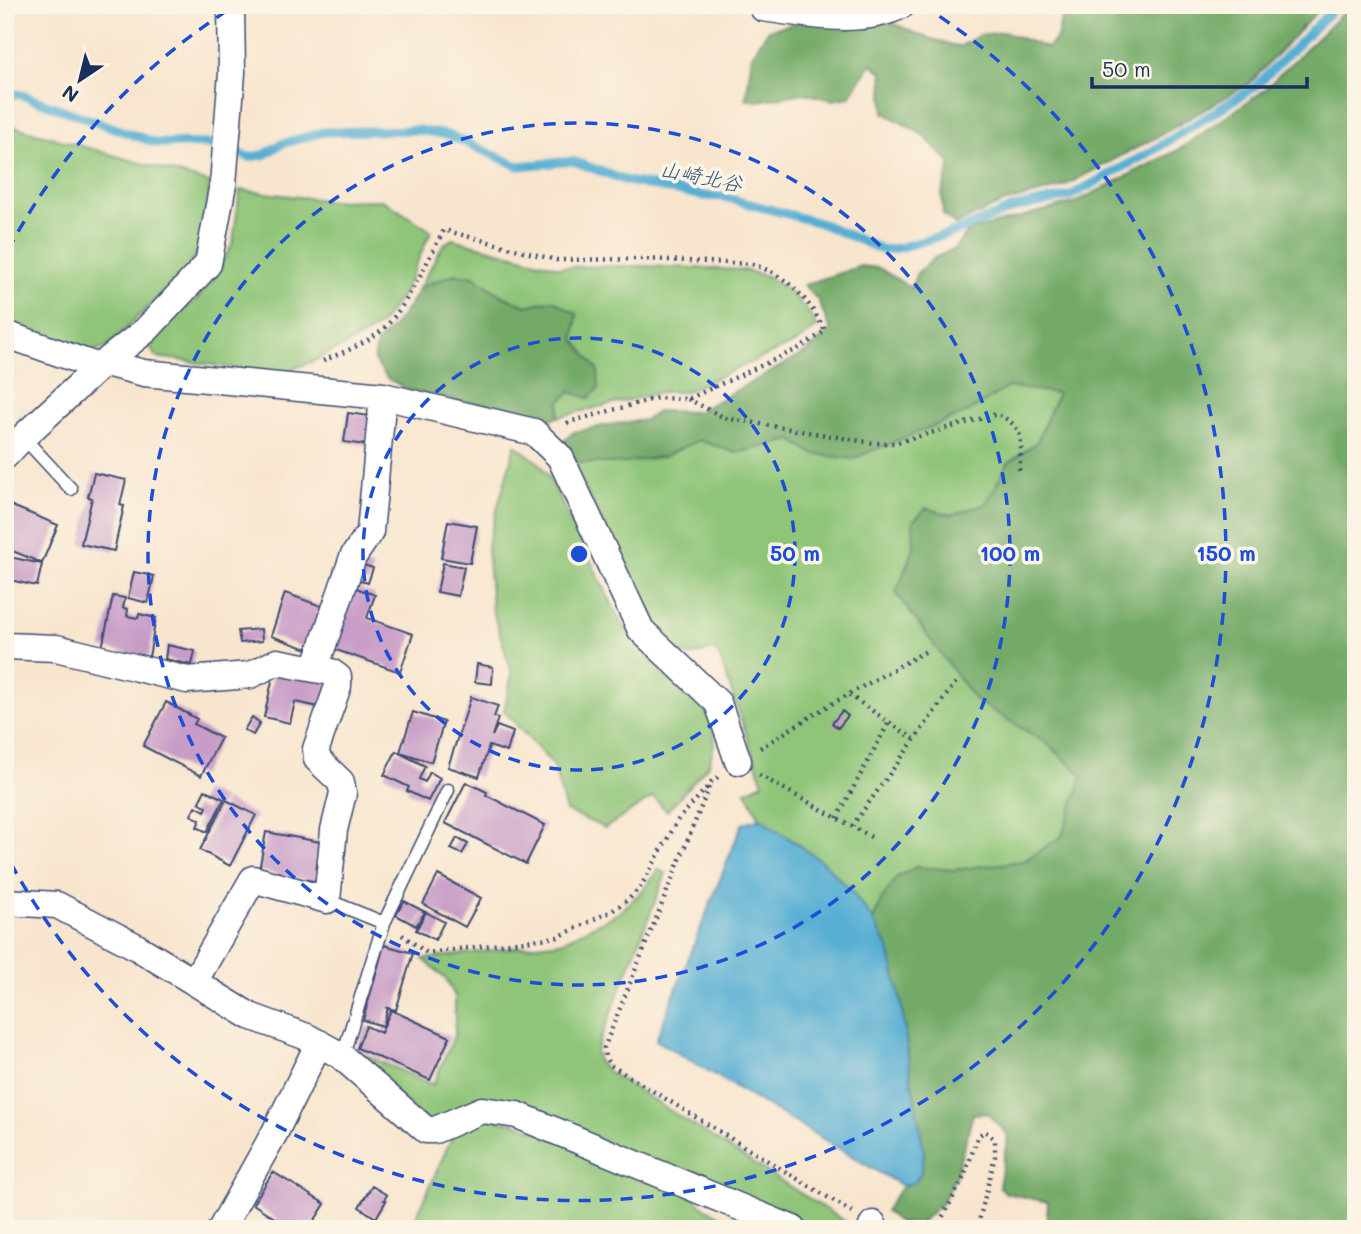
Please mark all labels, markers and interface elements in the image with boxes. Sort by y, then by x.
north arrow [46,46,116,116]
scale bar [1092,46,1307,90]
text: 50 m [1102,55,1151,82]
text: N [57,80,83,109]
water label: 山崎北谷 [657,154,746,197]
text: 50 m [770,539,820,566]
text: 100 m [980,539,1040,566]
text: 150 m [1196,539,1256,566]
centre of rings [567,542,591,566]

